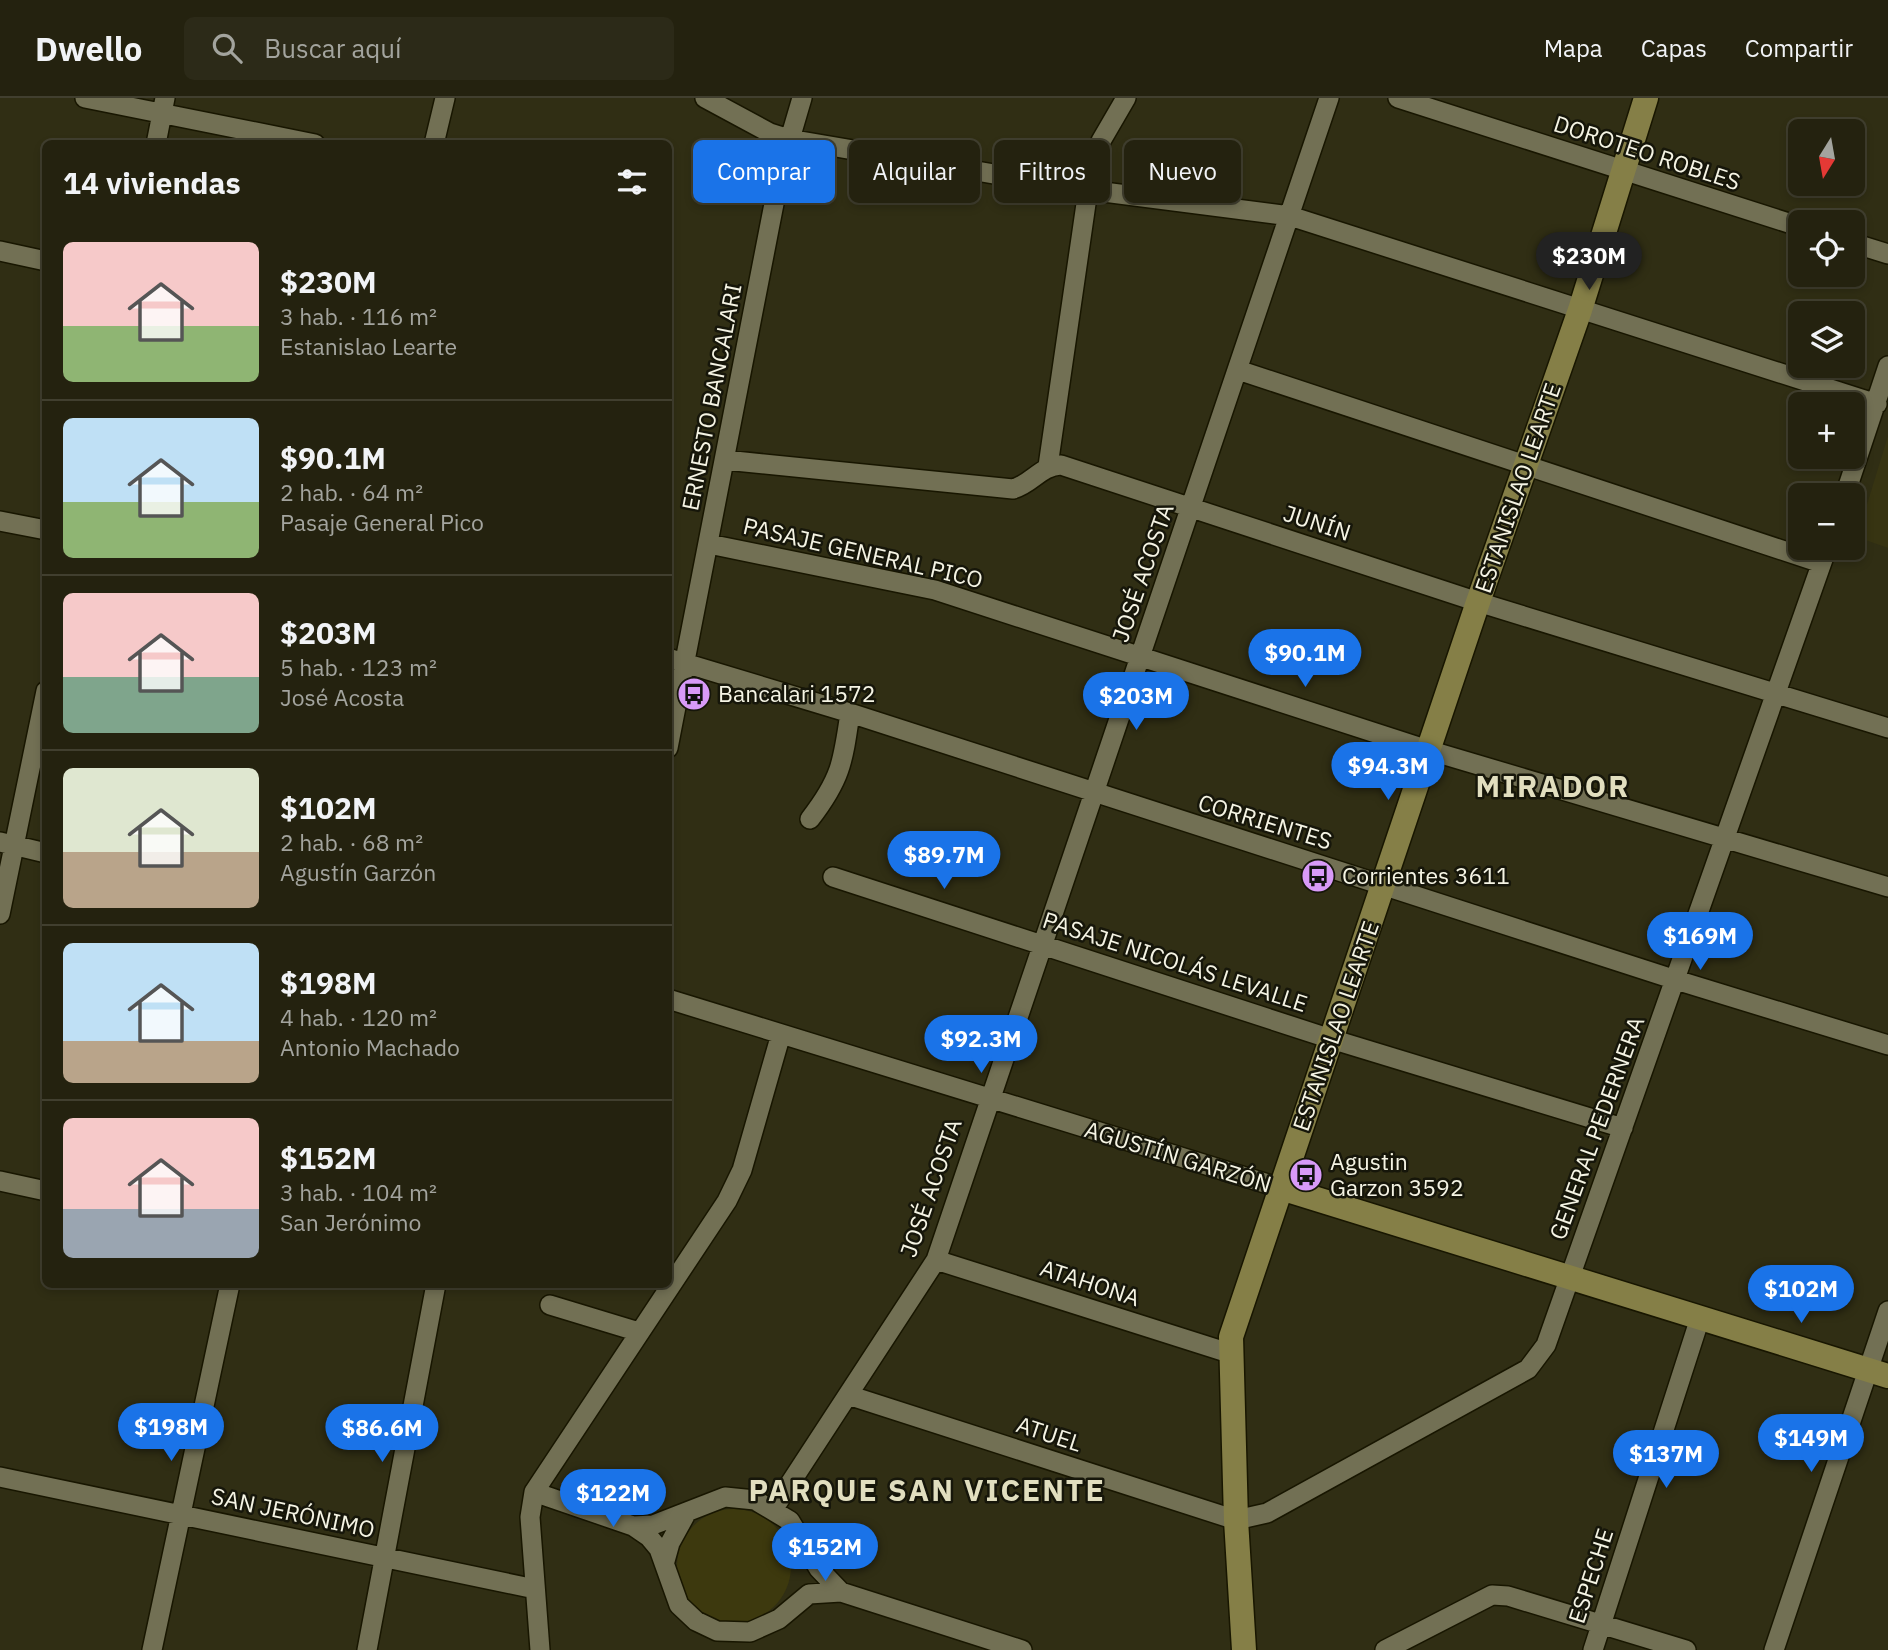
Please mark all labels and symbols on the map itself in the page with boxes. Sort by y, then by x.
street label: DOROTEO ROBLES [1550,108,1744,196]
north arrow [1788,119,1866,196]
pin: $230M [1540,232,1638,292]
street label: ERNESTO BANCALARI [674,281,748,513]
street label: ESTANISLAO LEARTE [1467,379,1567,597]
street label: JUNÍN [1280,497,1355,547]
street label: JOSÉ ACOSTA [1104,499,1180,646]
street label: PASAJE GENERAL PICO [740,510,986,594]
pin: $90.1M [1248,630,1362,689]
pin: $203M [1087,672,1185,732]
bus stop icon: Bancalari 1572 [675,675,713,713]
place label: Bancalari 1572 [718,678,876,708]
pin: $94.3M [1331,742,1445,802]
district label: MIRADOR [1476,766,1630,805]
street label: CORRIENTES [1195,786,1336,856]
pin: $89.7M [887,832,1001,891]
bus stop icon: Corrientes 3611 [1299,857,1337,895]
place label: Corrientes 3611 [1342,860,1510,890]
street label: PASAJE NICOLÁS LEVALLE [1039,904,1311,1018]
pin: $169M [1651,912,1749,972]
street label: ESTANISLAO LEARTE [1285,917,1385,1135]
street label: GENERAL PEDERNERA [1542,1012,1651,1243]
pin: $92.3M [924,1016,1038,1075]
street label: AGUSTÍN GARZÓN [1081,1113,1275,1199]
street label: JOSÉ ACOSTA [892,1114,968,1261]
place label: Agustin Garzon 3592 [1330,1146,1464,1202]
bus stop icon: Agustin Garzon 3592 [1287,1156,1325,1194]
street label: ATAHONA [1037,1252,1144,1312]
pin: $102M [1752,1266,1850,1325]
pin: $198M [122,1404,220,1463]
pin: $86.6M [325,1404,439,1464]
street label: ATUEL [1013,1408,1086,1458]
pin: $149M [1762,1414,1860,1474]
pin: $137M [1617,1430,1715,1490]
pin: $122M [564,1470,662,1529]
district label: PARQUE SAN VICENTE [748,1470,1106,1509]
street label: SAN JERÓNIMO [209,1480,378,1544]
pin: $152M [776,1524,874,1583]
street label: ESPECHE [1561,1524,1619,1627]

